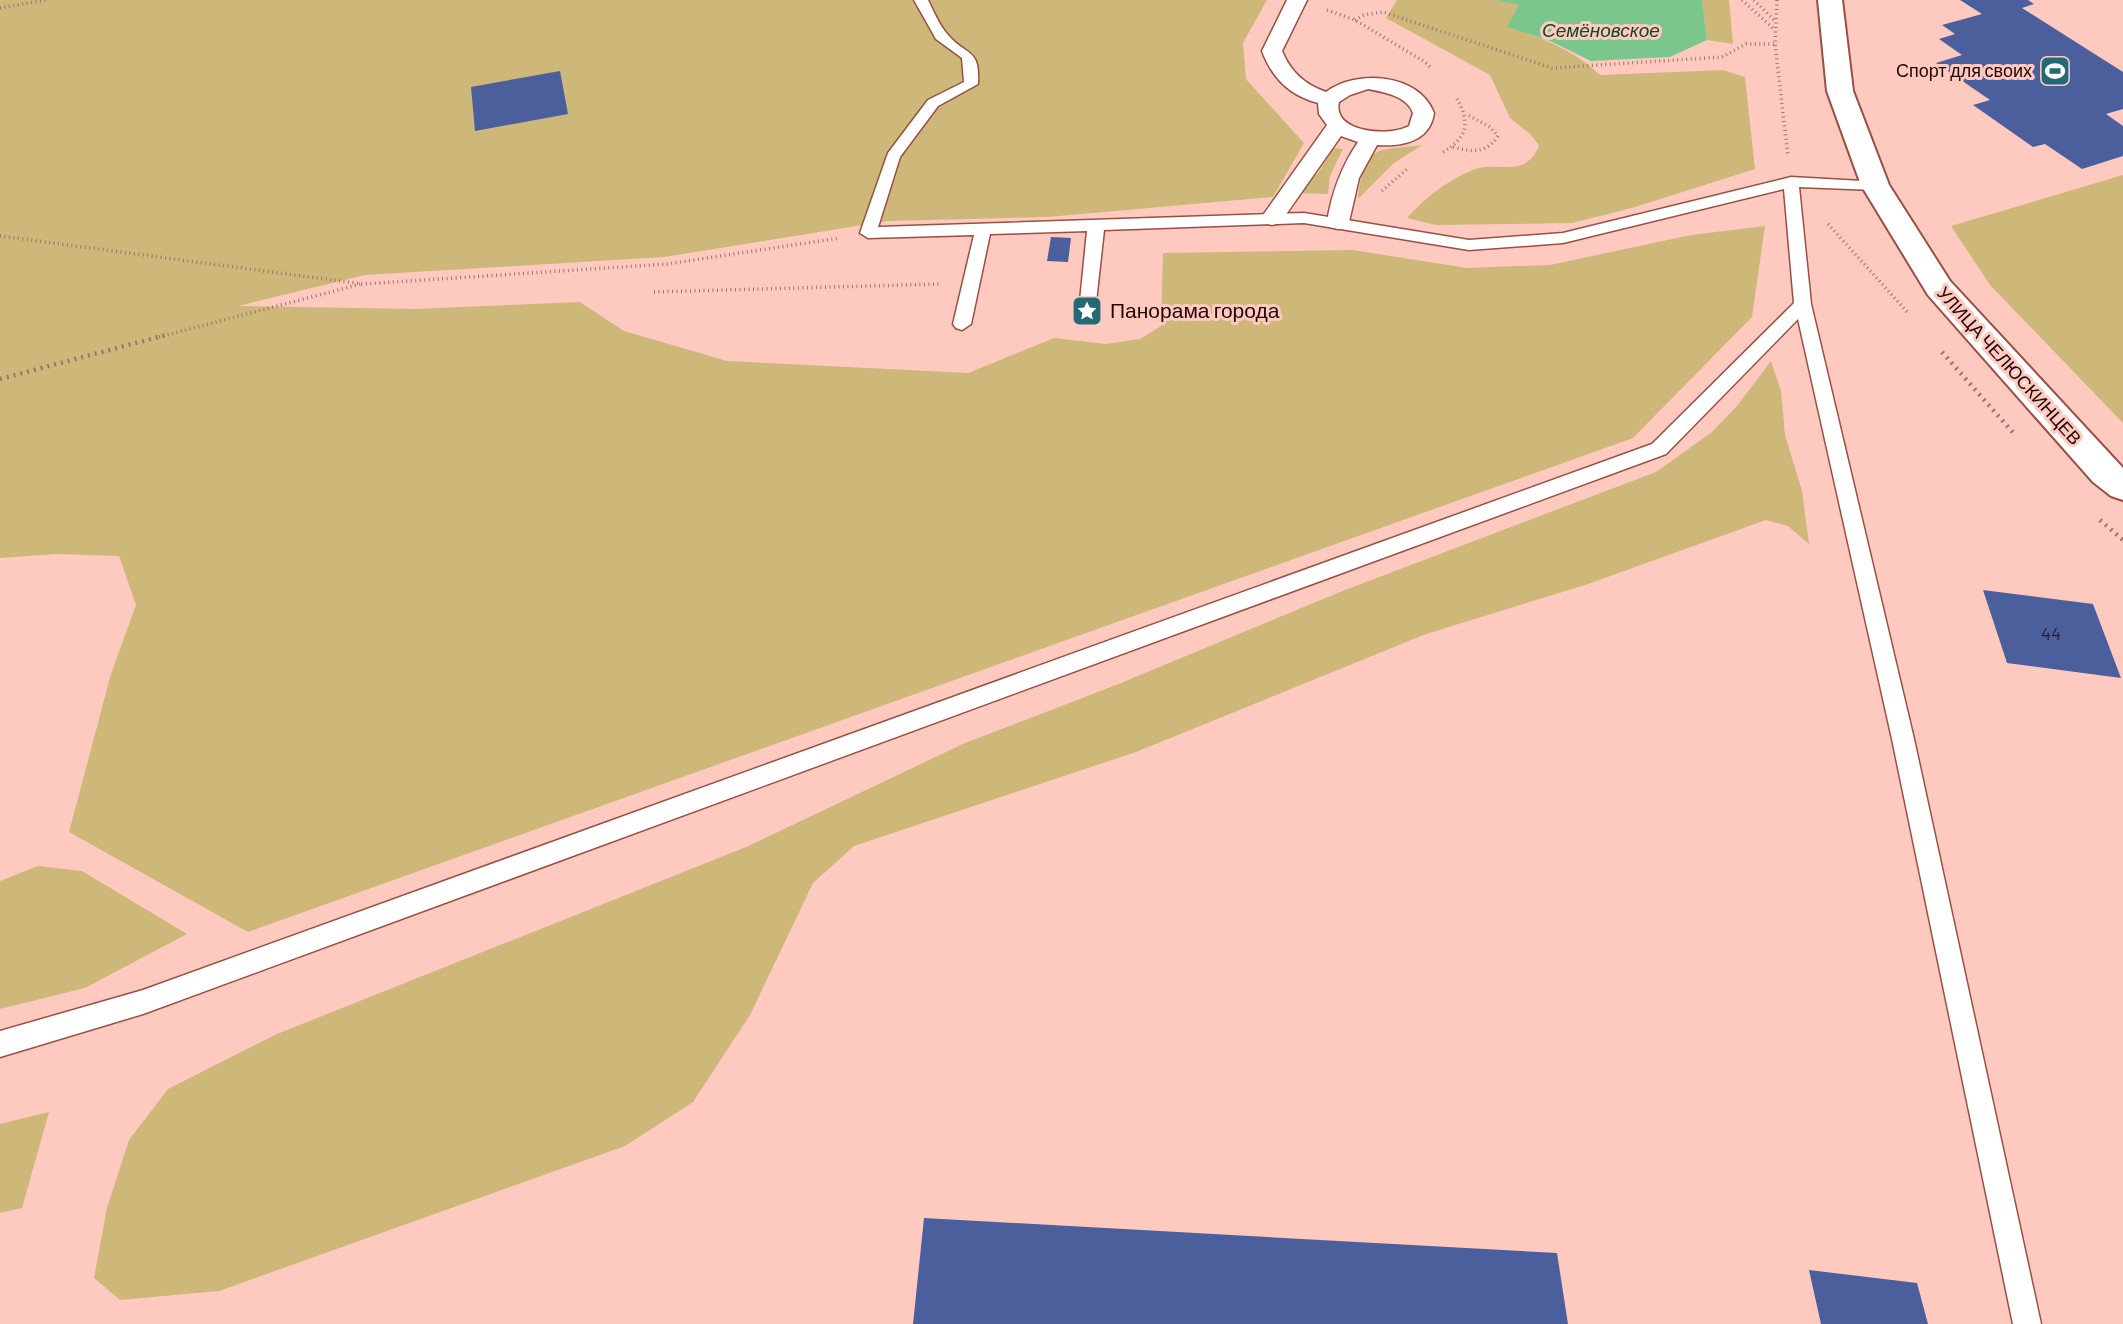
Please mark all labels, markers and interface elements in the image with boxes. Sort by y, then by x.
water label: Семёновское [1542,18,1660,41]
sports icon: Спорт для своих [2038,54,2072,88]
place label: Спорт для своих [1896,59,2032,81]
street label: УЛИЦА ЧЕЛЮСКИНЦЕВ [1933,282,2087,449]
place icon: Панорама города [1070,294,1104,328]
place label: Панорама города [1110,297,1280,322]
house number: 44 [2041,622,2061,644]

